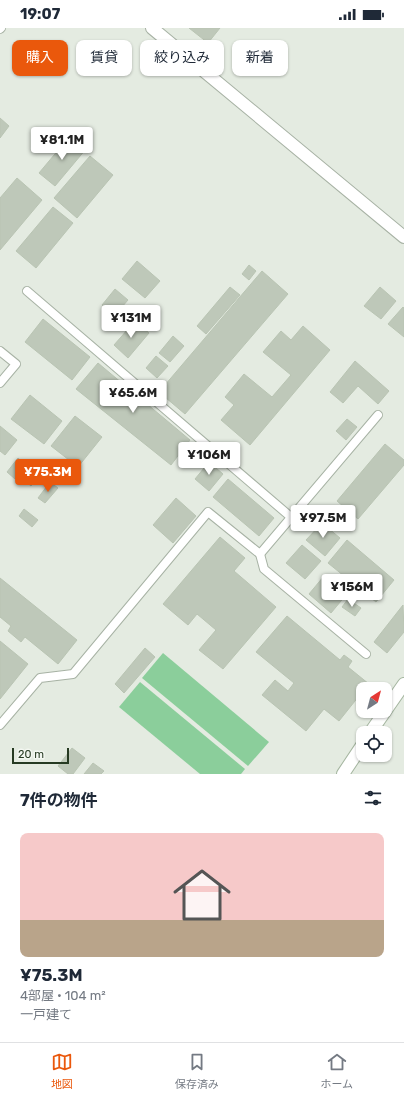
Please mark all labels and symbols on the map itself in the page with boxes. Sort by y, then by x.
pin: ¥81.1M [29,127,95,161]
pin: ¥131M [103,305,159,339]
pin: ¥65.6M [100,380,166,414]
pin: ¥106M [181,442,237,476]
pin: ¥75.3M [15,459,81,493]
pin: ¥97.5M [290,505,356,539]
pin: ¥156M [324,574,380,608]
north arrow [356,682,392,718]
scale bar [12,746,69,765]

